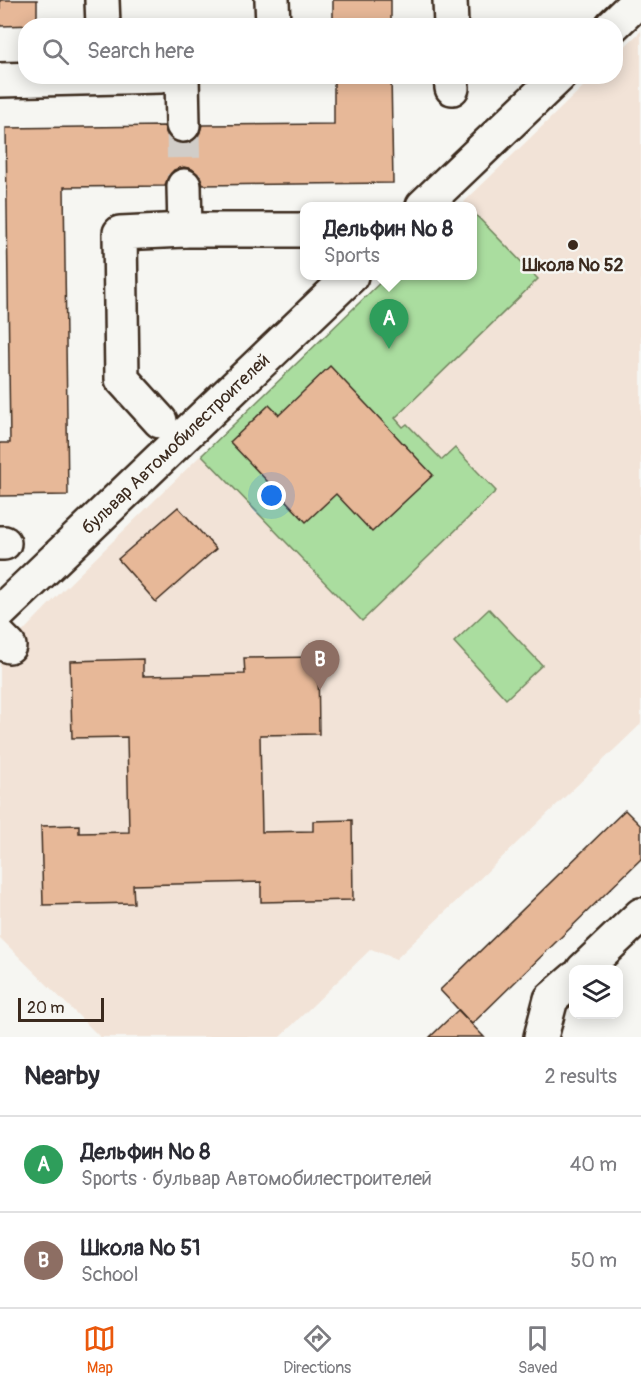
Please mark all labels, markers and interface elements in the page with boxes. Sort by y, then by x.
search box [18,18,623,84]
icon: search [39,35,72,68]
text: Search here [87,37,194,65]
popup [300,202,477,280]
text: Дельфин № 8 [324,215,453,243]
marker: Школа № 52 [566,238,580,252]
text: Sports [324,243,380,268]
place label: Школа № 52 [522,254,623,277]
pin: A [370,300,408,349]
street label: бульвар Автомобилестроителей [77,349,275,540]
your location [257,481,286,510]
pin: B [300,640,340,690]
map controls [569,965,623,1019]
button: layers [569,965,623,1019]
scale bar [18,995,104,1022]
text: 20 m [27,998,65,1018]
text: Nearby [24,1060,100,1092]
text: 2 results [545,1064,617,1089]
text: Дельфин № 8 [81,1138,210,1166]
text: A [37,1152,50,1177]
text: 40 m [570,1152,617,1177]
text: Sports · бульвар Автомобилестроителей [81,1166,432,1191]
text: Школа № 51 [81,1234,201,1262]
text: B [38,1248,49,1273]
text: 50 m [570,1248,617,1273]
text: School [81,1262,138,1287]
tab: Map [83,1322,116,1378]
tab: Directions [283,1322,351,1378]
tab: Saved [518,1322,558,1378]

